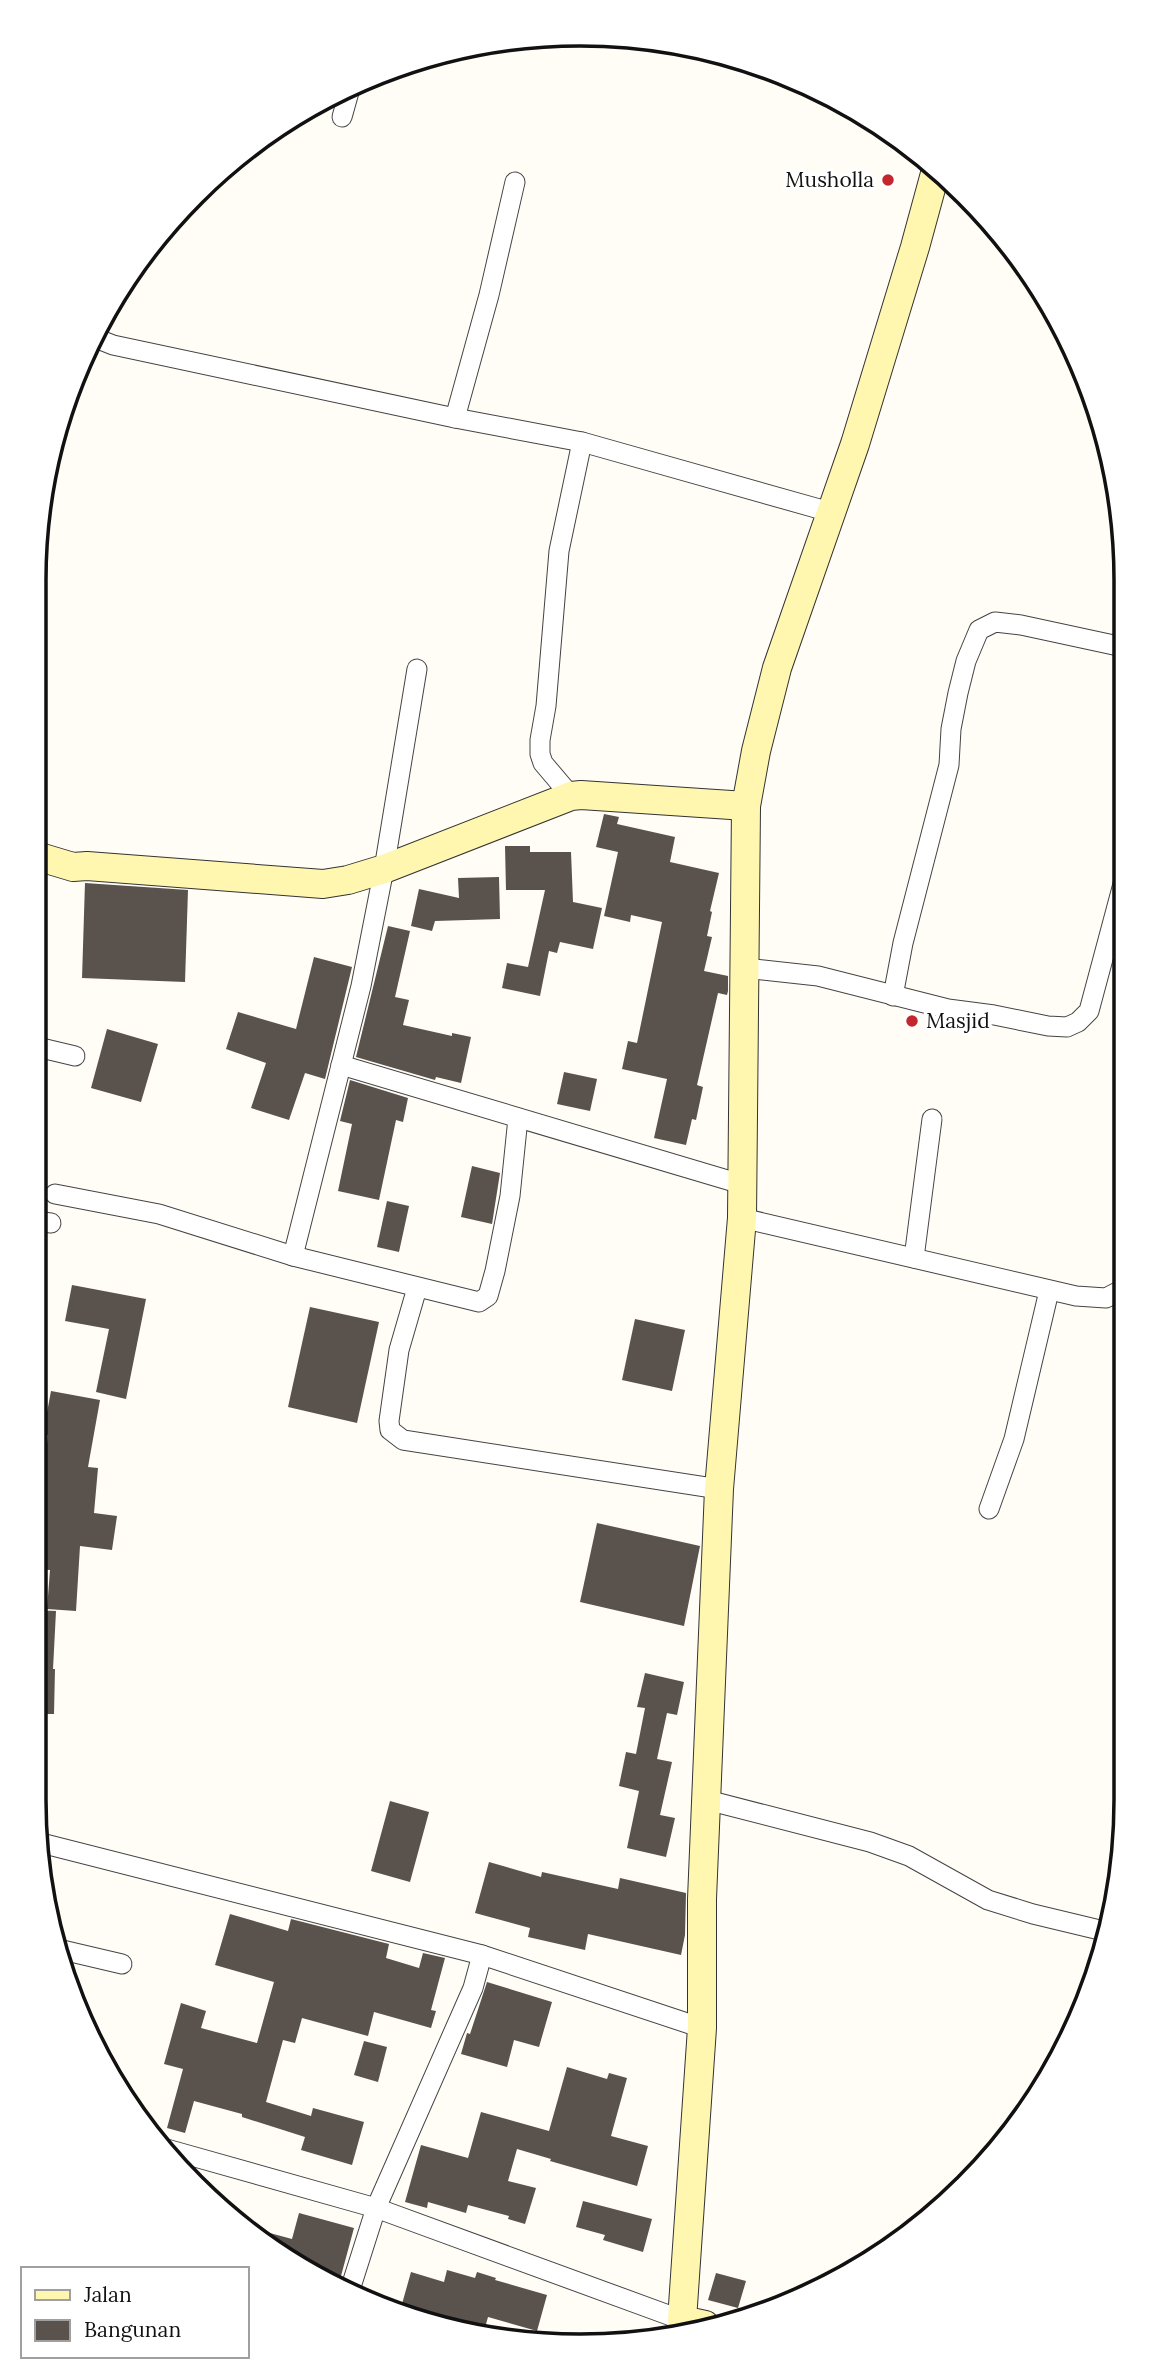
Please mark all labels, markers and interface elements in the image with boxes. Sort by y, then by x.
place label: Musholla [785,166,874,193]
marker: Musholla [880,172,896,188]
place label: Masjid [926,1007,990,1034]
marker: Masjid [904,1013,920,1029]
legend [21,2267,248,2358]
text: Jalan [83,2281,132,2308]
text: Bangunan [84,2316,181,2343]

